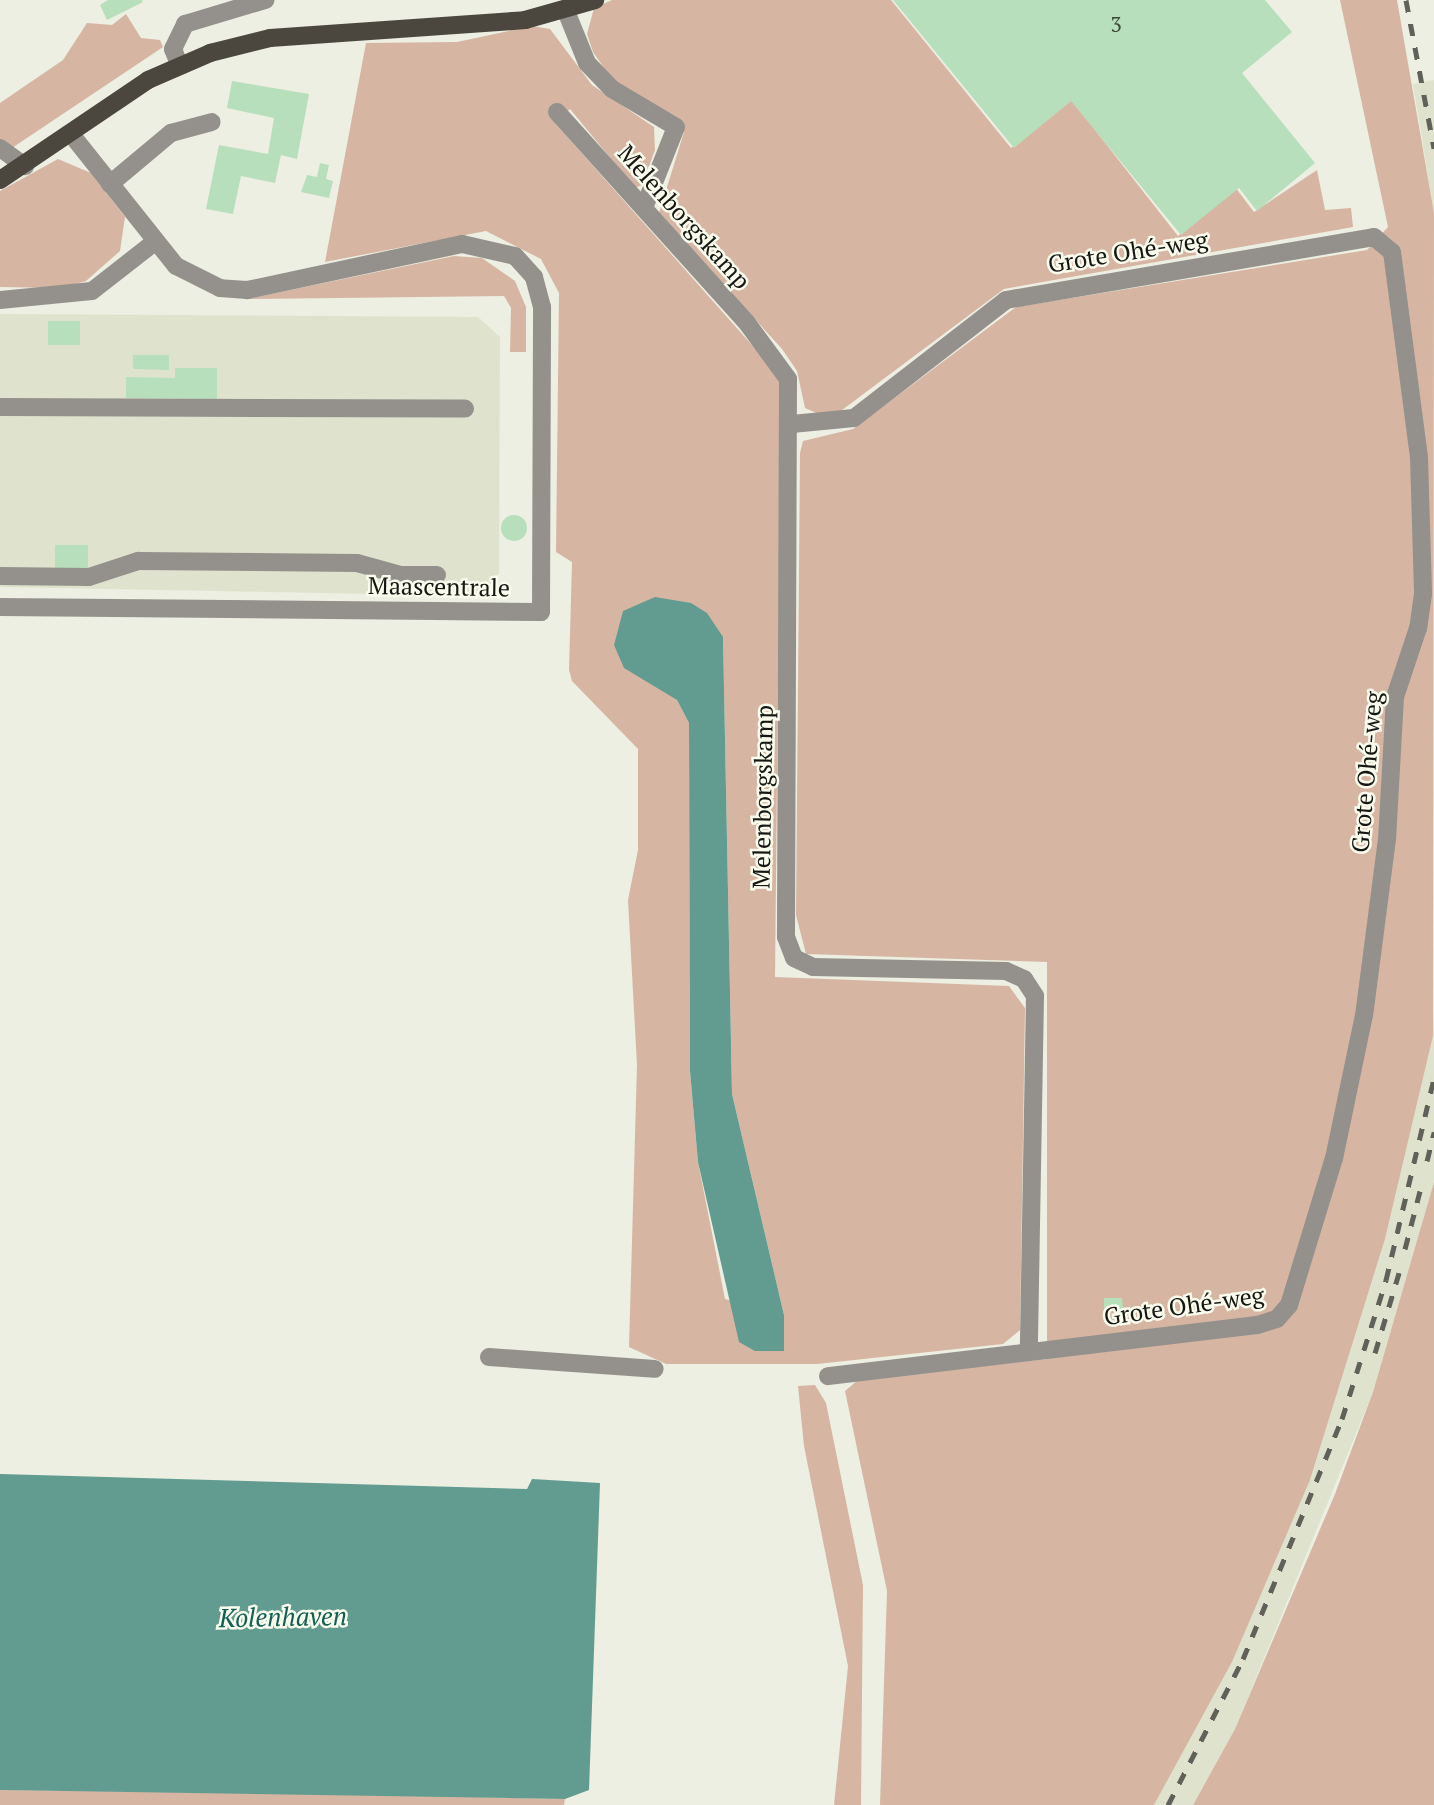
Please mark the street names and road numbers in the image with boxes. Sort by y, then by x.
street label: Melenborgskamp [612,139,756,295]
street label: Grote Ohé-weg [1046,225,1210,279]
street label: Maascentrale [368,571,510,603]
street label: Grote Ohé-weg [1346,690,1388,854]
street label: Melenborgskamp [747,705,779,889]
street label: Grote Ohé-weg [1102,1281,1266,1331]

